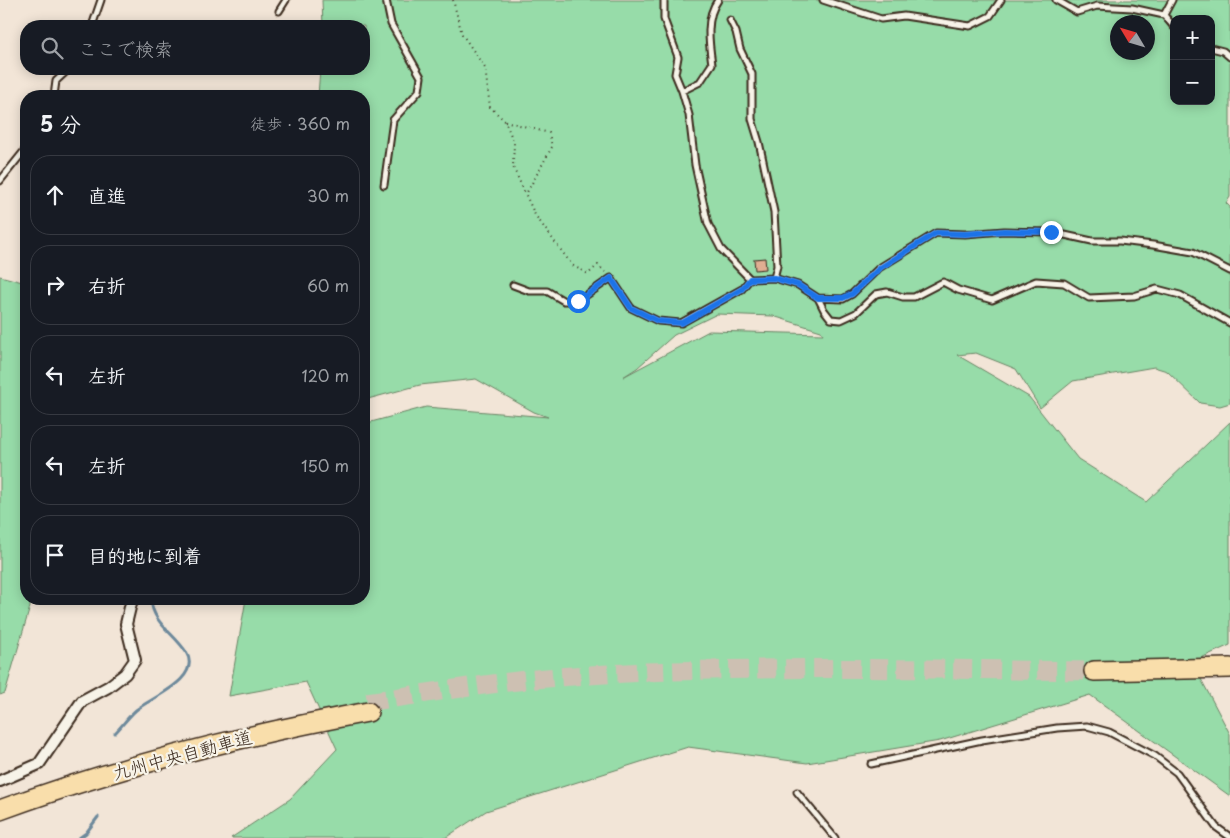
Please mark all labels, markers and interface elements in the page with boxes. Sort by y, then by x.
north arrow [1110,15,1155,60]
map controls [1170,15,1215,105]
button: + [1170,15,1215,60]
search box [20,20,370,75]
icon: search [38,34,66,62]
text: ここで検索 [78,34,173,62]
button: − [1170,60,1215,105]
text: 5 分 [40,107,81,139]
text: 徒歩 · 360 m [250,111,350,135]
icon: ahead [41,181,69,209]
text: 直進 [88,181,126,209]
text: 30 m [307,183,349,207]
route end [1040,221,1063,244]
icon: right [41,271,69,299]
text: 右折 [88,271,126,299]
text: 60 m [307,273,349,297]
route start [567,290,590,313]
icon: left [41,361,69,389]
text: 左折 [88,361,126,389]
text: 120 m [302,363,349,387]
icon: left [41,451,69,479]
text: 左折 [88,451,126,479]
text: 150 m [301,453,349,477]
icon: arrive [41,541,69,569]
text: 目的地に到着 [88,541,202,569]
street label: 九州中央自動車道 [109,722,255,786]

